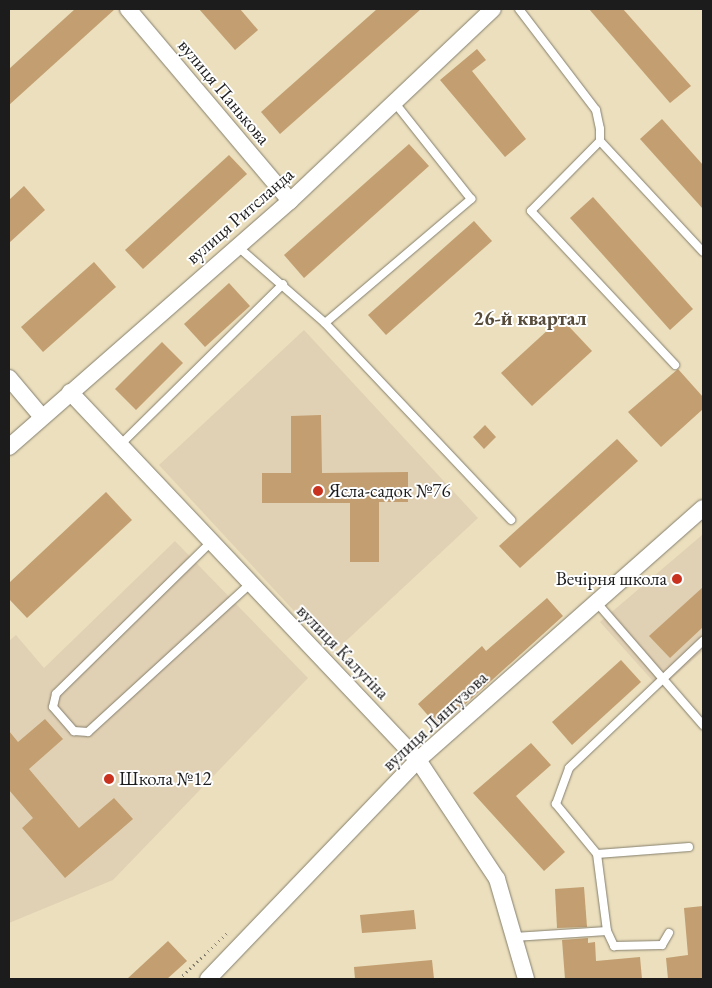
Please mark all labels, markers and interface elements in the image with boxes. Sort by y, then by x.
street label: вулиця Панькова [173,34,275,150]
street label: вулиця Ритсланда [181,163,299,269]
district label: 26-й квартал [473,306,587,330]
place label: Ясла-садок №76 [328,480,451,502]
marker: Ясла-садок №76 [312,485,324,497]
place label: Вечірня школа [556,568,667,590]
marker: Вечірня школа [671,573,683,585]
street label: вулиця Калугіна [292,600,394,704]
street label: вулиця Лянгузова [378,666,492,776]
place label: Школа №12 [119,768,212,790]
marker: Школа №12 [103,773,115,785]

